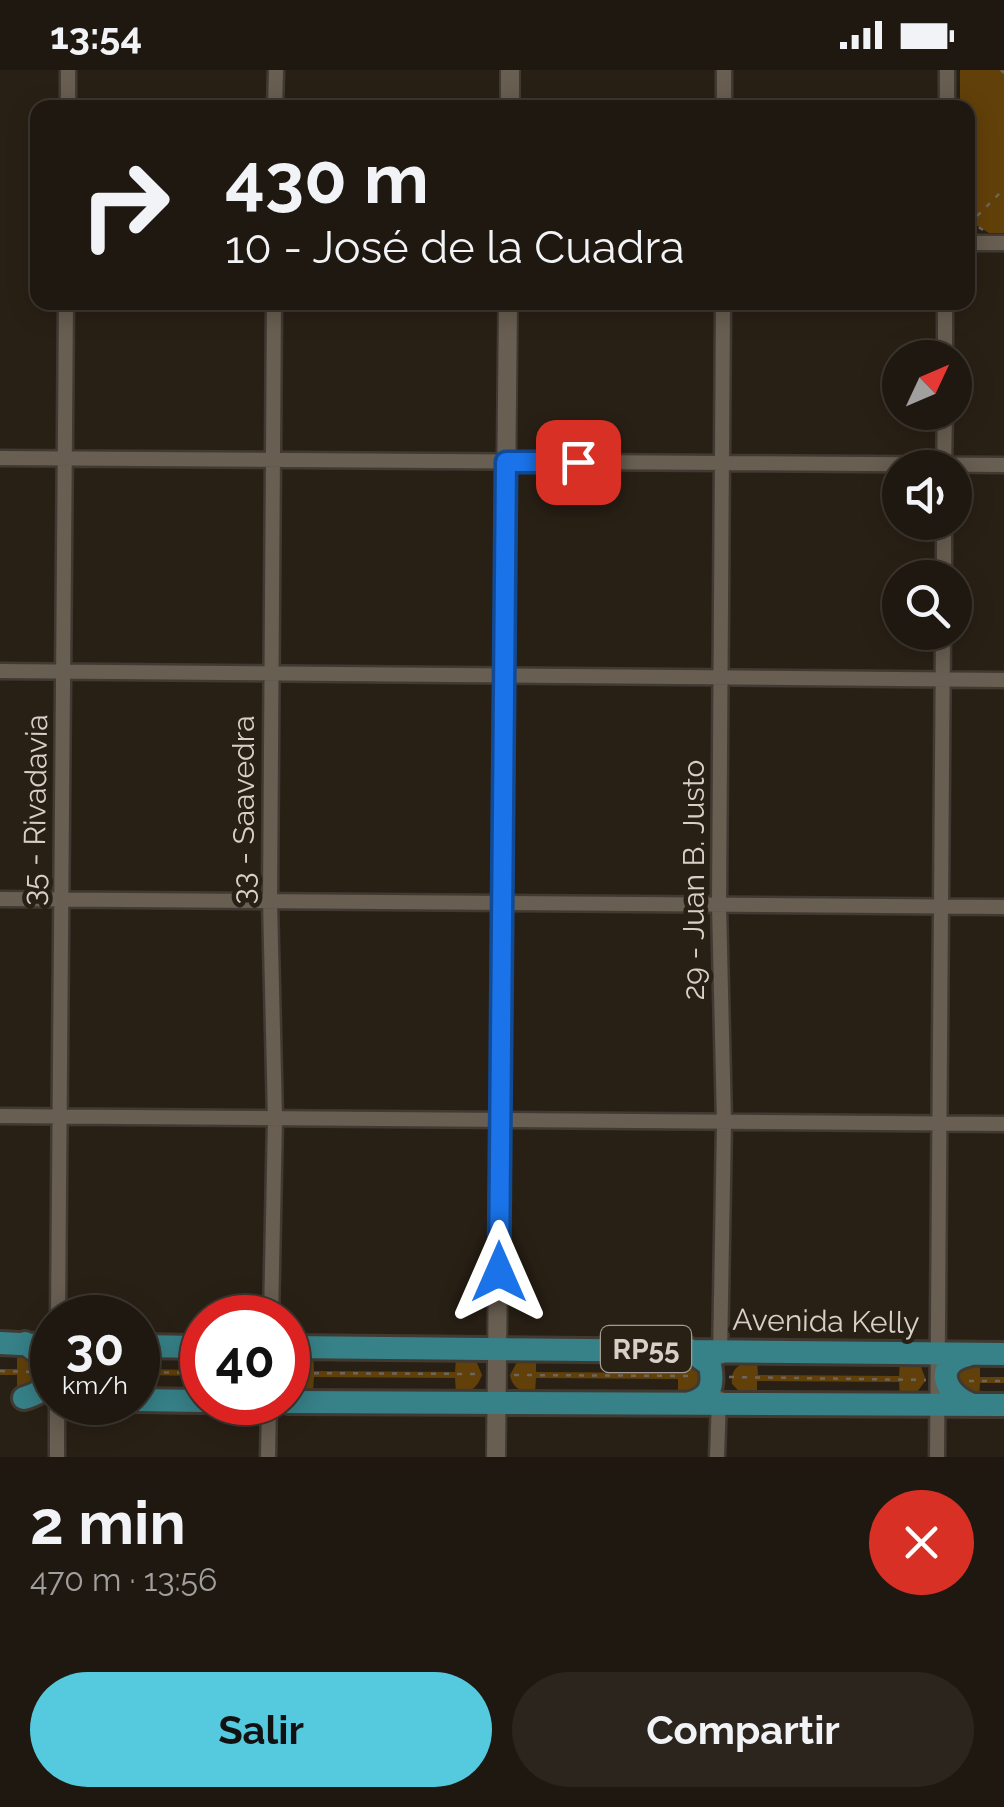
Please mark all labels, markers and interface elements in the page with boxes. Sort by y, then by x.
text: 13:54 [50,13,142,58]
text: 430 m [225,137,429,219]
icon: right [60,140,190,270]
text: 10 - José de la Cuadra [225,221,685,274]
north arrow [882,340,972,430]
map controls [882,340,972,650]
pin [536,420,621,505]
icon: arrive [551,435,606,490]
button: sound [882,450,972,540]
button: search [882,560,972,650]
street label: 35 - Rivadavia [16,714,54,906]
street label: 33 - Saavedra [226,716,261,904]
street label: 29 - Juan B. Justo [676,760,711,1000]
position arrow [447,1220,551,1324]
speed limit sign: 40 [180,1295,310,1425]
street label: Avenida Kelly [732,1302,920,1340]
text: 30 [66,1318,124,1377]
road number: RP55 [601,1326,691,1372]
text: km/h [62,1370,128,1400]
text: 2 min [30,1488,186,1558]
button: close [869,1490,974,1595]
text: 470 m · 13:56 [30,1561,217,1598]
button: Salir [30,1672,492,1787]
button: Compartir [512,1672,974,1787]

